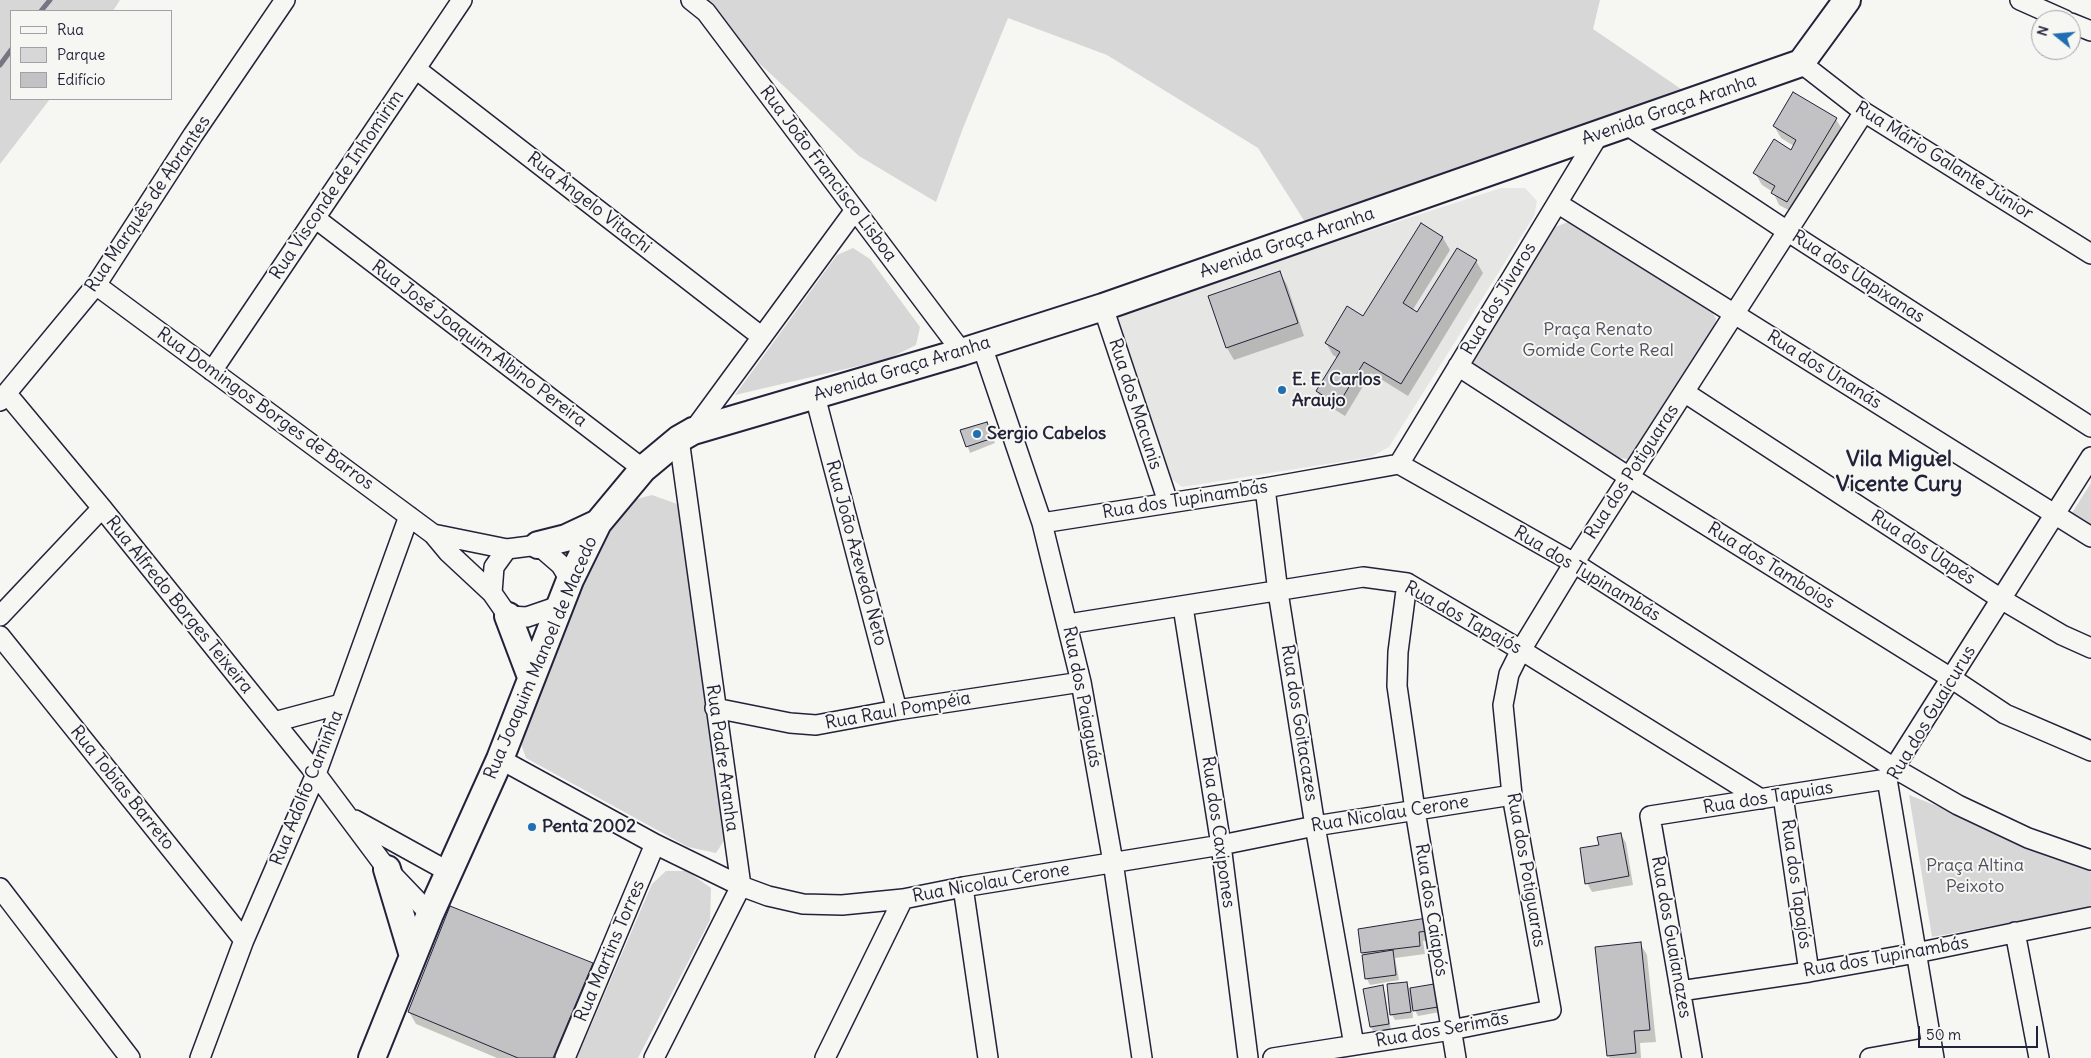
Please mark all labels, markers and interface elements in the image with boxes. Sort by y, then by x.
legend [10,10,172,100]
north arrow [2031,10,2081,60]
text: Rua [57,20,84,39]
text: N [2033,24,2053,38]
text: Parque [57,45,105,64]
text: Edifício [57,70,105,89]
street label: Avenida Graça Aranha [1579,70,1759,150]
street label: Rua João Francisco Lisboa [755,82,901,266]
street label: Rua Visconde de Inhomirim [265,86,409,284]
street label: Rua Mário Galante Júnior [1851,97,2037,225]
street label: Rua Marquês de Abrantes [81,112,215,296]
street label: Rua Ângelo Vitachi [523,148,655,258]
street label: Avenida Graça Aranha [1197,203,1377,283]
street label: Rua dos Uapixanas [1788,226,1928,328]
street label: Rua dos Jivaros [1457,239,1541,359]
street label: Rua José Joaquim Albino Pereira [367,256,591,432]
park label: Praça Renato Gomide Corte Real [1522,319,1674,362]
street label: Rua Domingos Borges de Barros [152,323,378,495]
street label: Rua dos Unanás [1763,326,1885,414]
street label: Avenida Graça Aranha [811,332,993,406]
street label: Rua dos Macunis [1104,336,1166,472]
place label: E. E. Carlos Araujo [1292,369,1381,412]
marker: E. E. Carlos Araujo [1276,384,1288,396]
street label: Rua dos Potiguaras [1580,401,1684,543]
place label: Sergio Cabelos [987,423,1106,445]
marker: Sergio Cabelos [971,428,983,440]
district label: Vila Miguel Vicente Cury [1836,447,1962,498]
street label: Rua João Azevedo Neto [821,458,891,648]
street label: Rua dos Tupinambás [1101,476,1269,524]
street label: Rua dos Uapés [1867,506,1979,590]
street label: Rua Alfredo Borges Teixeira [101,512,257,698]
street label: Rua dos Tamboios [1703,518,1839,614]
street label: Rua dos Tupinambás [1510,522,1664,626]
street label: Rua Joaquim Manoel de Macedo [480,533,602,783]
street label: Rua dos Tapajós [1401,577,1525,659]
street label: Rua dos Paiaguás [1058,625,1106,769]
street label: Rua dos Guaicurus [1883,642,1981,784]
street label: Rua dos Goitacazes [1276,643,1322,803]
street label: Rua Padre Aranha [701,683,743,833]
street label: Rua Raul Pompéia [824,688,972,734]
street label: Rua Adolfo Caminha [266,707,348,869]
street label: Rua Tobias Barreto [65,722,179,854]
street label: Rua dos Caxipones [1197,755,1239,909]
street label: Rua dos Tapuias [1701,777,1835,819]
street label: Rua Nicolau Cerone [1310,791,1470,837]
street label: Rua dos Potiguaras [1502,791,1550,949]
place label: Penta 2002 [542,816,636,838]
street label: Rua dos Tapajós [1776,818,1816,950]
marker: Penta 2002 [526,821,538,833]
street label: Rua dos Caiapós [1410,842,1452,978]
street label: Rua dos Guaianazes [1646,854,1696,1020]
park label: Praça Altina Peixoto [1926,855,2024,898]
street label: Rua Nicolau Cerone [911,859,1071,907]
street label: Rua Martins Torres [570,877,650,1025]
street label: Rua dos Tupinambás [1802,932,1970,982]
street label: Rua dos Serimãs [1374,1008,1510,1052]
scale bar [1921,1016,2041,1048]
text: 50 m [1926,1025,1961,1044]

